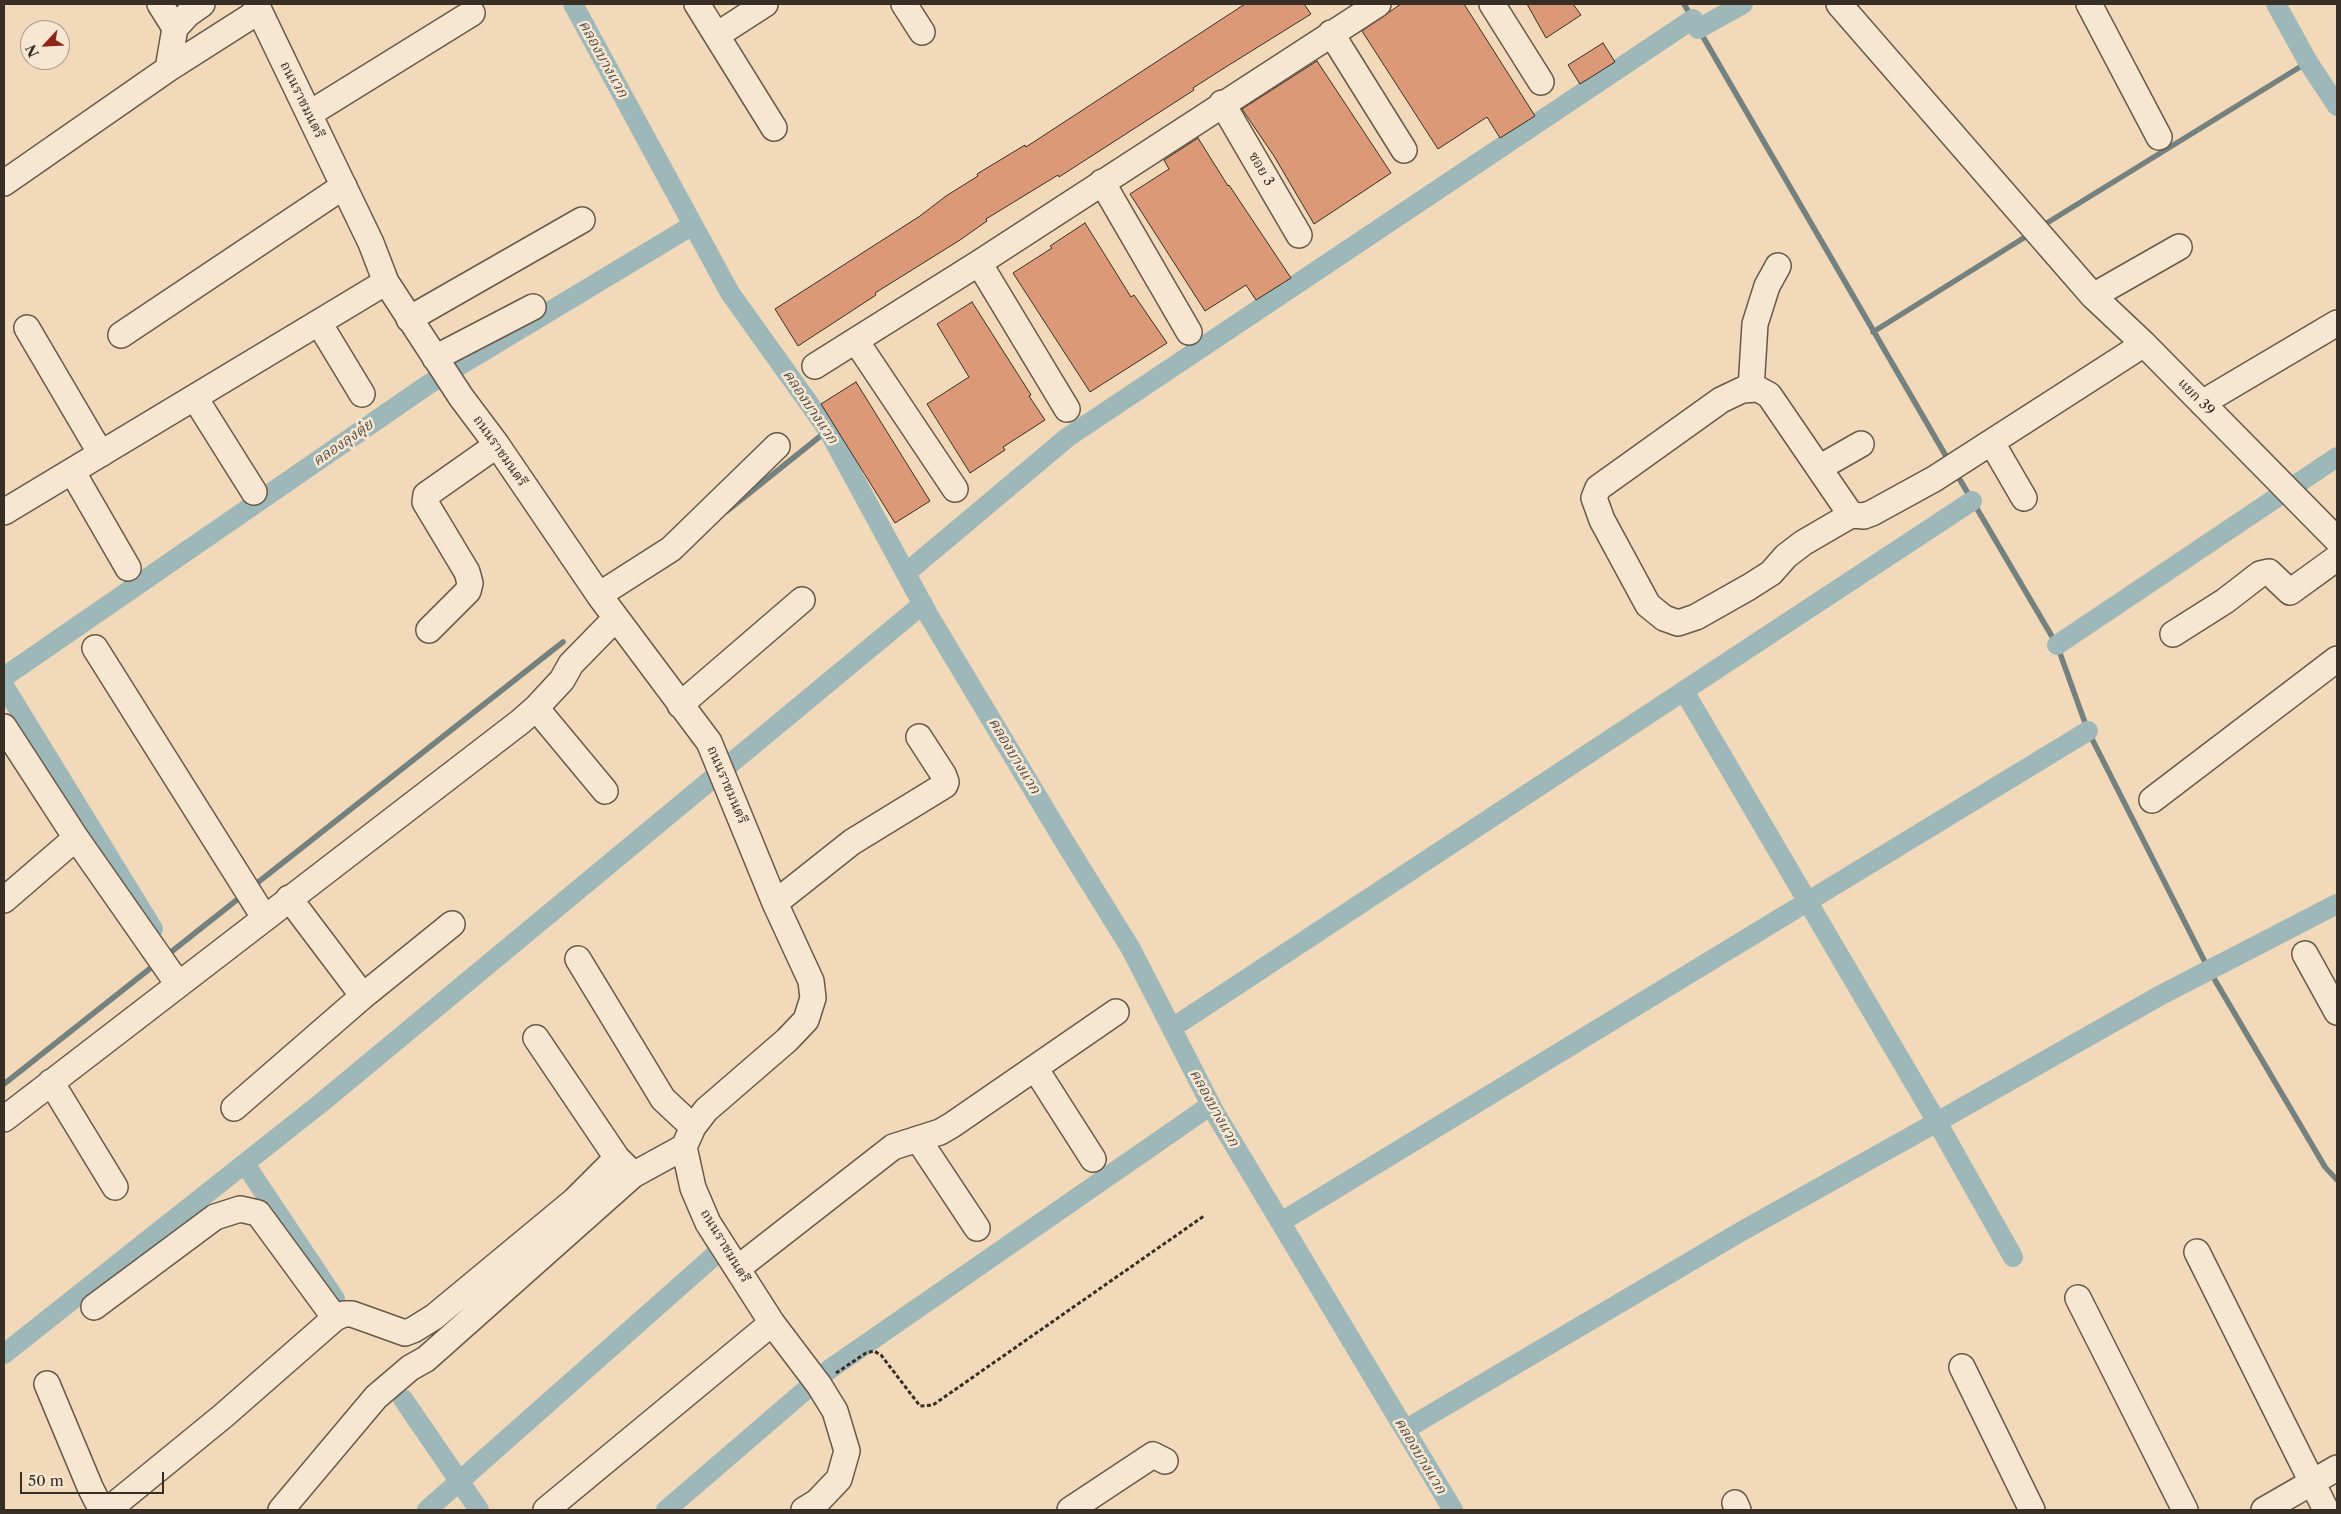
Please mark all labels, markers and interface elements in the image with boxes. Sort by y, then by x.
water label: คลองบางแวก [574,17,632,101]
north arrow [20,20,70,70]
text: N [22,42,43,60]
street label: ถนนราชมนตรี [276,59,328,141]
street label: ซอย 3 [1245,149,1277,189]
water label: คลองบางแวก [779,366,841,448]
street label: แยก 39 [2174,375,2218,419]
street label: ถนนราชมนตรี [469,412,531,490]
water label: คลองลุงตุ๋ย [309,416,377,470]
water label: คลองบางแวก [984,715,1044,797]
street label: ถนนราชมนตรี [703,743,751,827]
water label: คลองบางแวก [1185,1066,1243,1150]
street label: ถนนราชมนตรี [696,1206,754,1286]
water label: คลองบางแวก [1390,1415,1450,1497]
scale bar [22,1462,166,1494]
text: 50 m [28,1471,64,1490]

